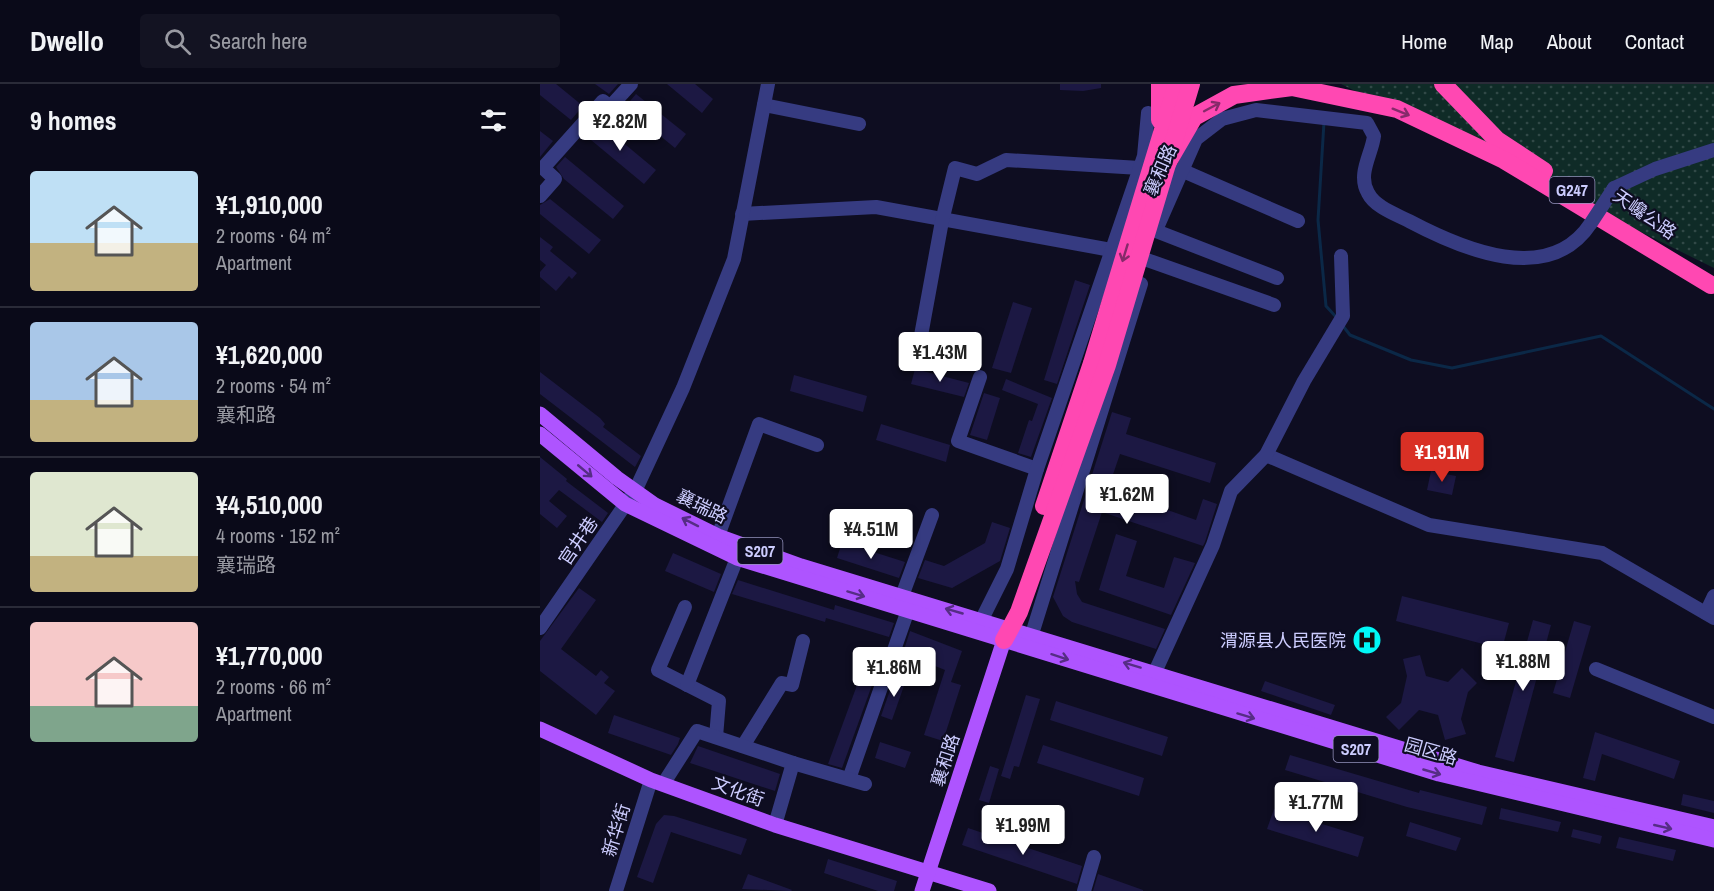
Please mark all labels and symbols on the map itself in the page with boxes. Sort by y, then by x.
pin: ¥2.82M [571,101,669,152]
one-way arrow [1203,101,1221,112]
one-way arrow [1391,107,1410,118]
street label: 襄和路 [1138,140,1182,200]
road number: G247 [1550,177,1594,203]
street label: 天巉公路 [1608,183,1682,245]
one-way arrow [1119,243,1130,262]
pin: ¥1.43M [891,332,989,383]
pin: ¥1.91M [1393,432,1491,483]
one-way arrow [577,465,593,478]
pin: ¥1.62M [1078,474,1176,525]
street label: 襄瑞路 [672,483,732,529]
pin: ¥4.51M [822,509,920,560]
street label: 官井巷 [553,512,603,570]
one-way arrow [682,516,700,528]
road number: S207 [738,538,782,564]
one-way arrow [846,589,865,600]
one-way arrow [945,605,964,616]
hospital icon: 渭源县人民医院 [1351,624,1383,656]
place label: 渭源县人民医院 [1220,628,1346,653]
pin: ¥1.88M [1474,641,1572,692]
pin: ¥1.86M [845,647,943,698]
one-way arrow [1050,653,1069,664]
one-way arrow [1123,659,1142,670]
one-way arrow [1236,711,1255,722]
street label: 襄和路 [925,730,965,790]
street label: 园区路 [1402,732,1460,770]
road number: S207 [1334,736,1378,762]
one-way arrow [1422,767,1441,778]
street label: 文化街 [708,770,768,812]
pin: ¥1.77M [1267,782,1365,833]
street label: 新华街 [596,801,636,859]
pin: ¥1.99M [974,805,1072,856]
one-way arrow [1653,822,1672,834]

